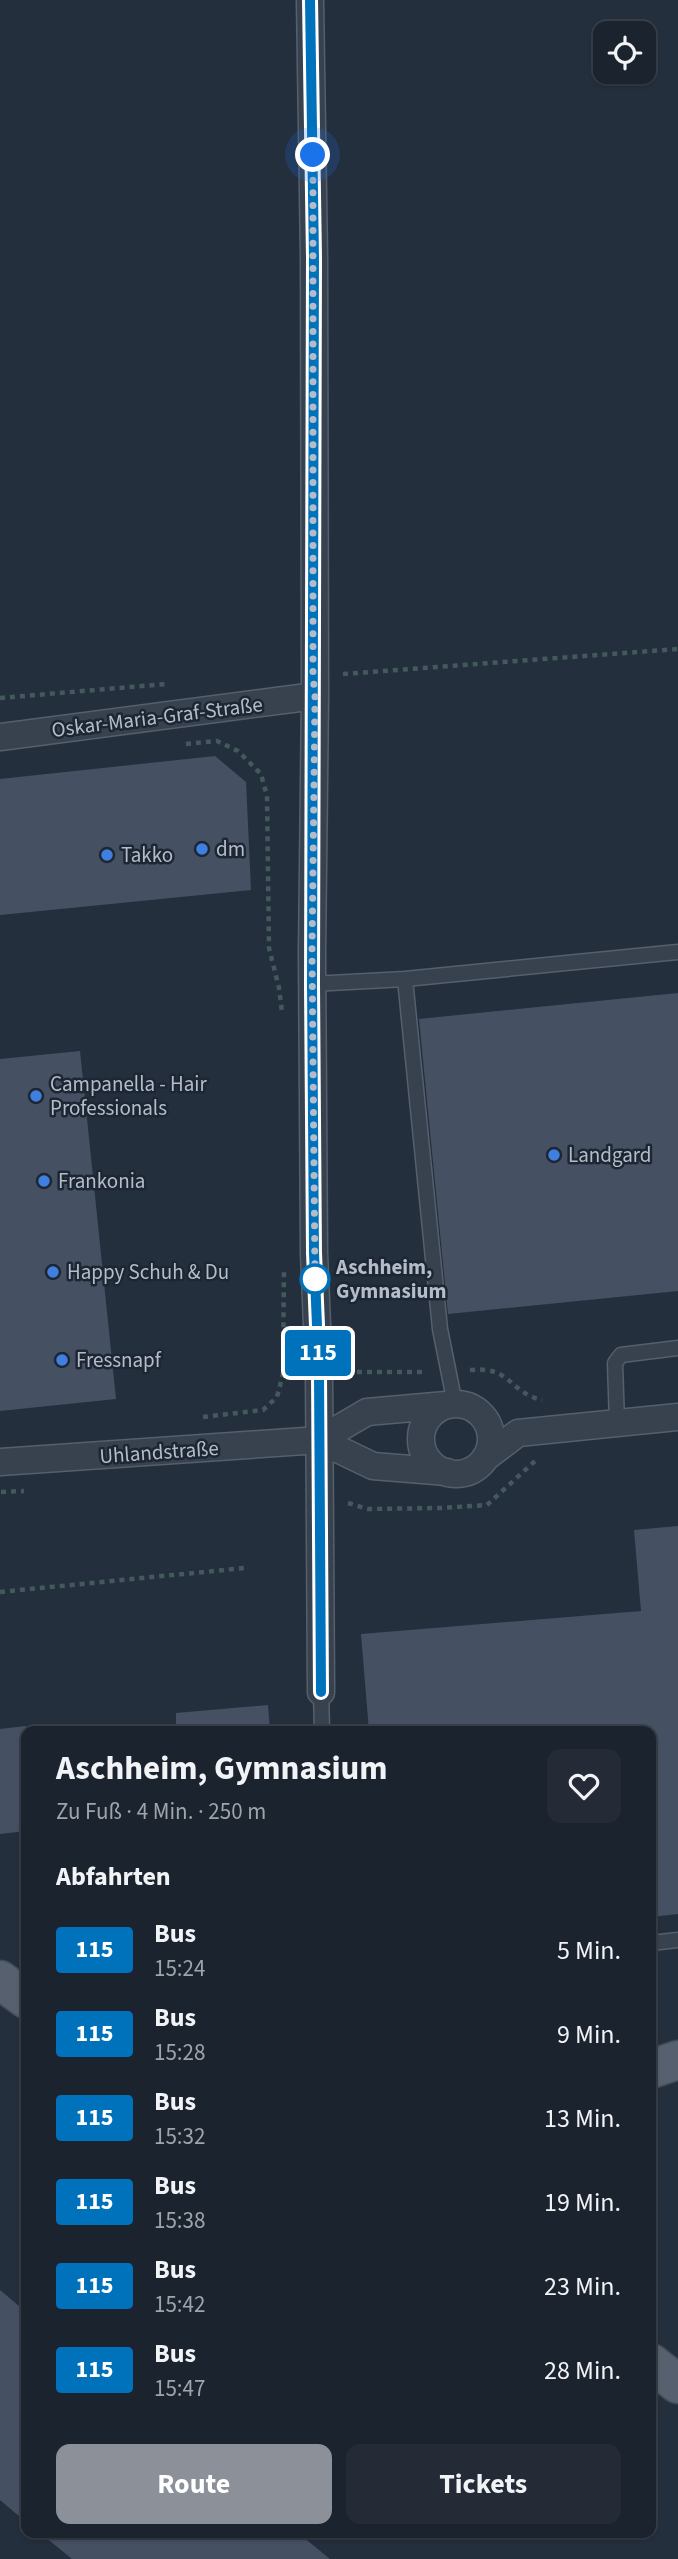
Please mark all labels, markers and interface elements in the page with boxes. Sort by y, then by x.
map controls [593,21,656,84]
button: locate [593,21,656,84]
your location [295,137,330,172]
street label: Oskar-Maria-Graf-Straße [50,689,264,745]
place label: dm [216,834,245,864]
place label: Takko [121,840,173,870]
marker: dm [194,841,210,857]
marker: Takko [99,847,115,863]
place label: Campanella - Hair Professionals [50,1069,208,1123]
marker: Campanella - Hair Professionals [28,1088,44,1104]
place label: Landgard [568,1140,652,1170]
marker: Landgard [546,1147,562,1163]
place label: Frankonia [58,1166,145,1196]
marker: Frankonia [36,1173,52,1189]
place label: Aschheim, Gymnasium [335,1252,446,1306]
place label: Happy Schuh & Du [67,1257,229,1287]
marker: Happy Schuh & Du [45,1264,61,1280]
marker: Aschheim, Gymnasium [300,1264,330,1294]
line badge: 115 [278,1330,358,1376]
text: 115 [299,1335,337,1370]
place label: Fressnapf [76,1345,162,1375]
marker: Fressnapf [54,1352,70,1368]
street label: Uhlandstraße [98,1433,220,1471]
text: Aschheim, Gymnasium [56,1745,388,1792]
button: heart [547,1749,621,1823]
text: Zu Fuß · 4 Min. · 250 m [56,1795,266,1828]
text: Abfahrten [56,1858,171,1895]
text: Bus [154,1915,196,1952]
text: 115 [75,1932,114,1967]
text: 5 Min. [557,1932,621,1969]
text: 15:24 [154,1952,205,1985]
text: Bus [154,1999,196,2036]
text: 115 [75,2016,114,2051]
text: 9 Min. [557,2016,621,2053]
text: 15:28 [154,2036,205,2069]
text: Bus [154,2083,196,2120]
text: 115 [75,2100,114,2135]
text: 13 Min. [544,2100,621,2137]
text: 15:32 [154,2120,205,2153]
text: Bus [154,2167,196,2204]
text: 115 [75,2184,114,2219]
text: 19 Min. [544,2184,621,2221]
text: 15:38 [154,2204,205,2237]
text: Bus [154,2251,196,2288]
text: 115 [75,2268,114,2303]
text: 23 Min. [544,2268,621,2305]
text: 15:42 [154,2288,205,2321]
text: Bus [154,2335,196,2372]
text: 115 [75,2352,114,2387]
text: 28 Min. [544,2352,621,2389]
text: 15:47 [154,2372,205,2405]
button: Route [56,2444,332,2524]
button: Tickets [346,2444,621,2524]

